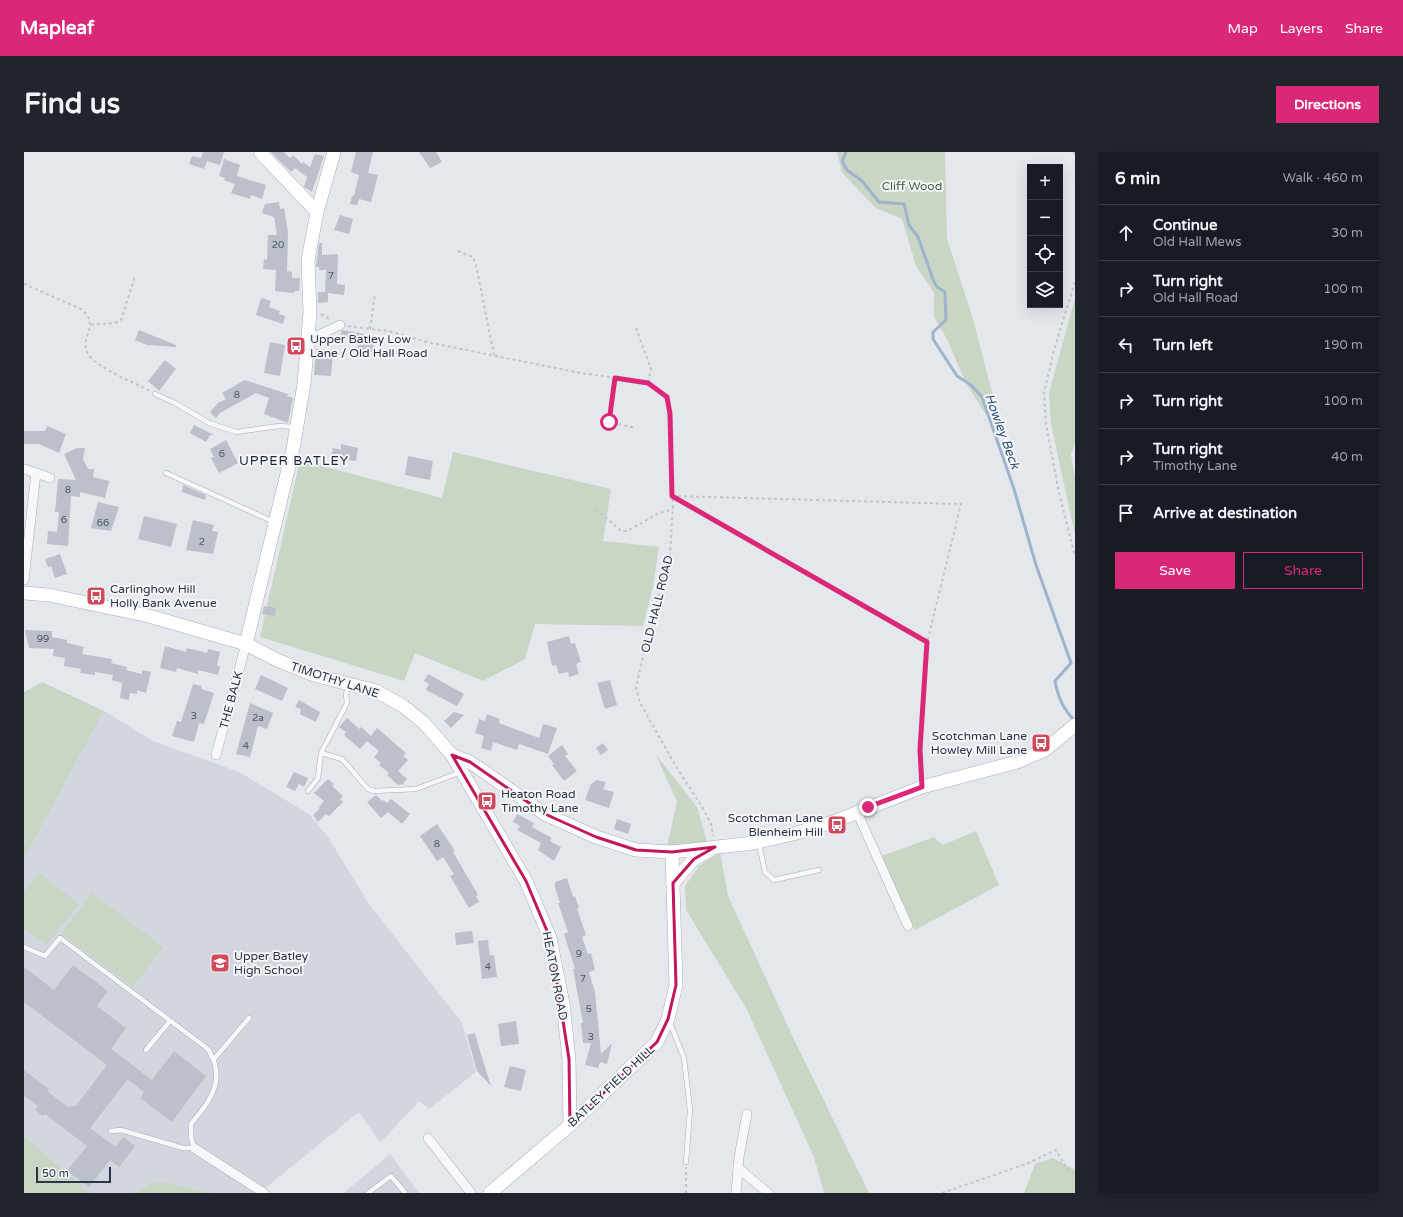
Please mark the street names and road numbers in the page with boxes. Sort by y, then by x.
street label: OLD HALL ROAD [638,554,676,654]
street label: TIMOTHY LANE [289,659,381,701]
street label: THE BALK [217,670,245,730]
street label: HEATON ROAD [539,930,571,1022]
street label: BATLEY FIELD HILL [565,1042,657,1130]

